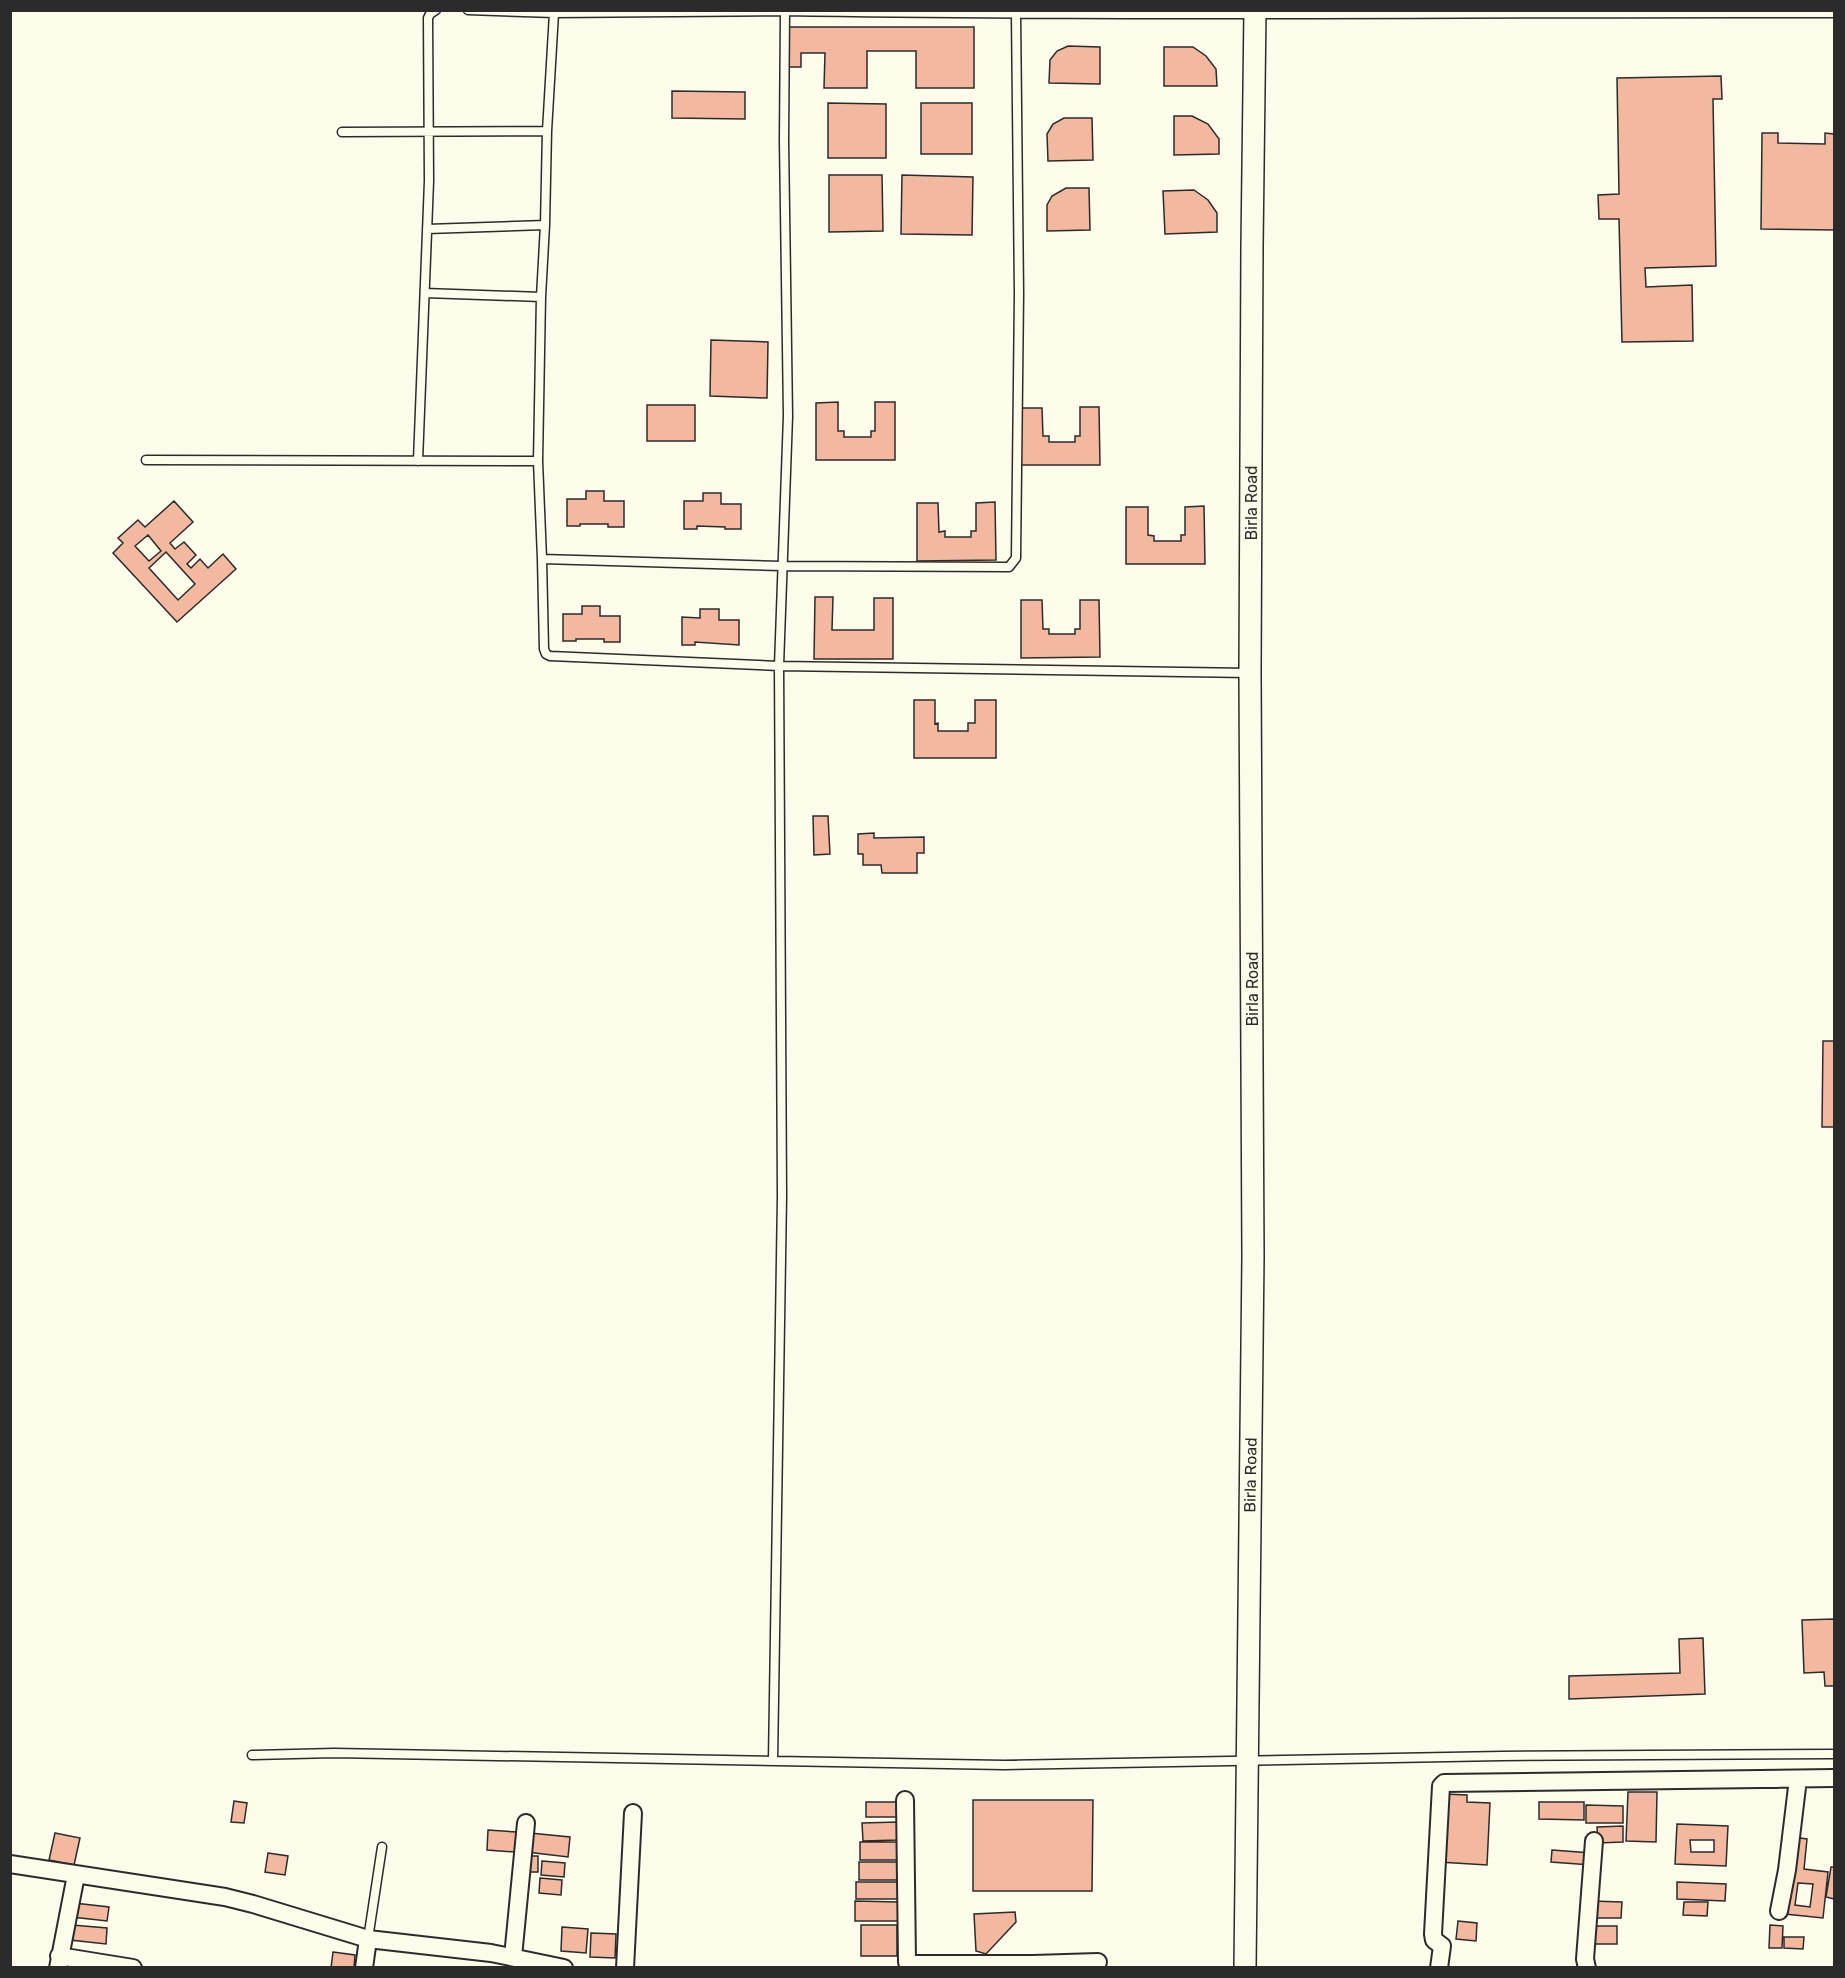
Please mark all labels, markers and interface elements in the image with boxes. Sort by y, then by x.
street label: Birla Road [1242,465,1261,541]
street label: Birla Road [1243,951,1262,1027]
street label: Birla Road [1240,1437,1261,1513]

